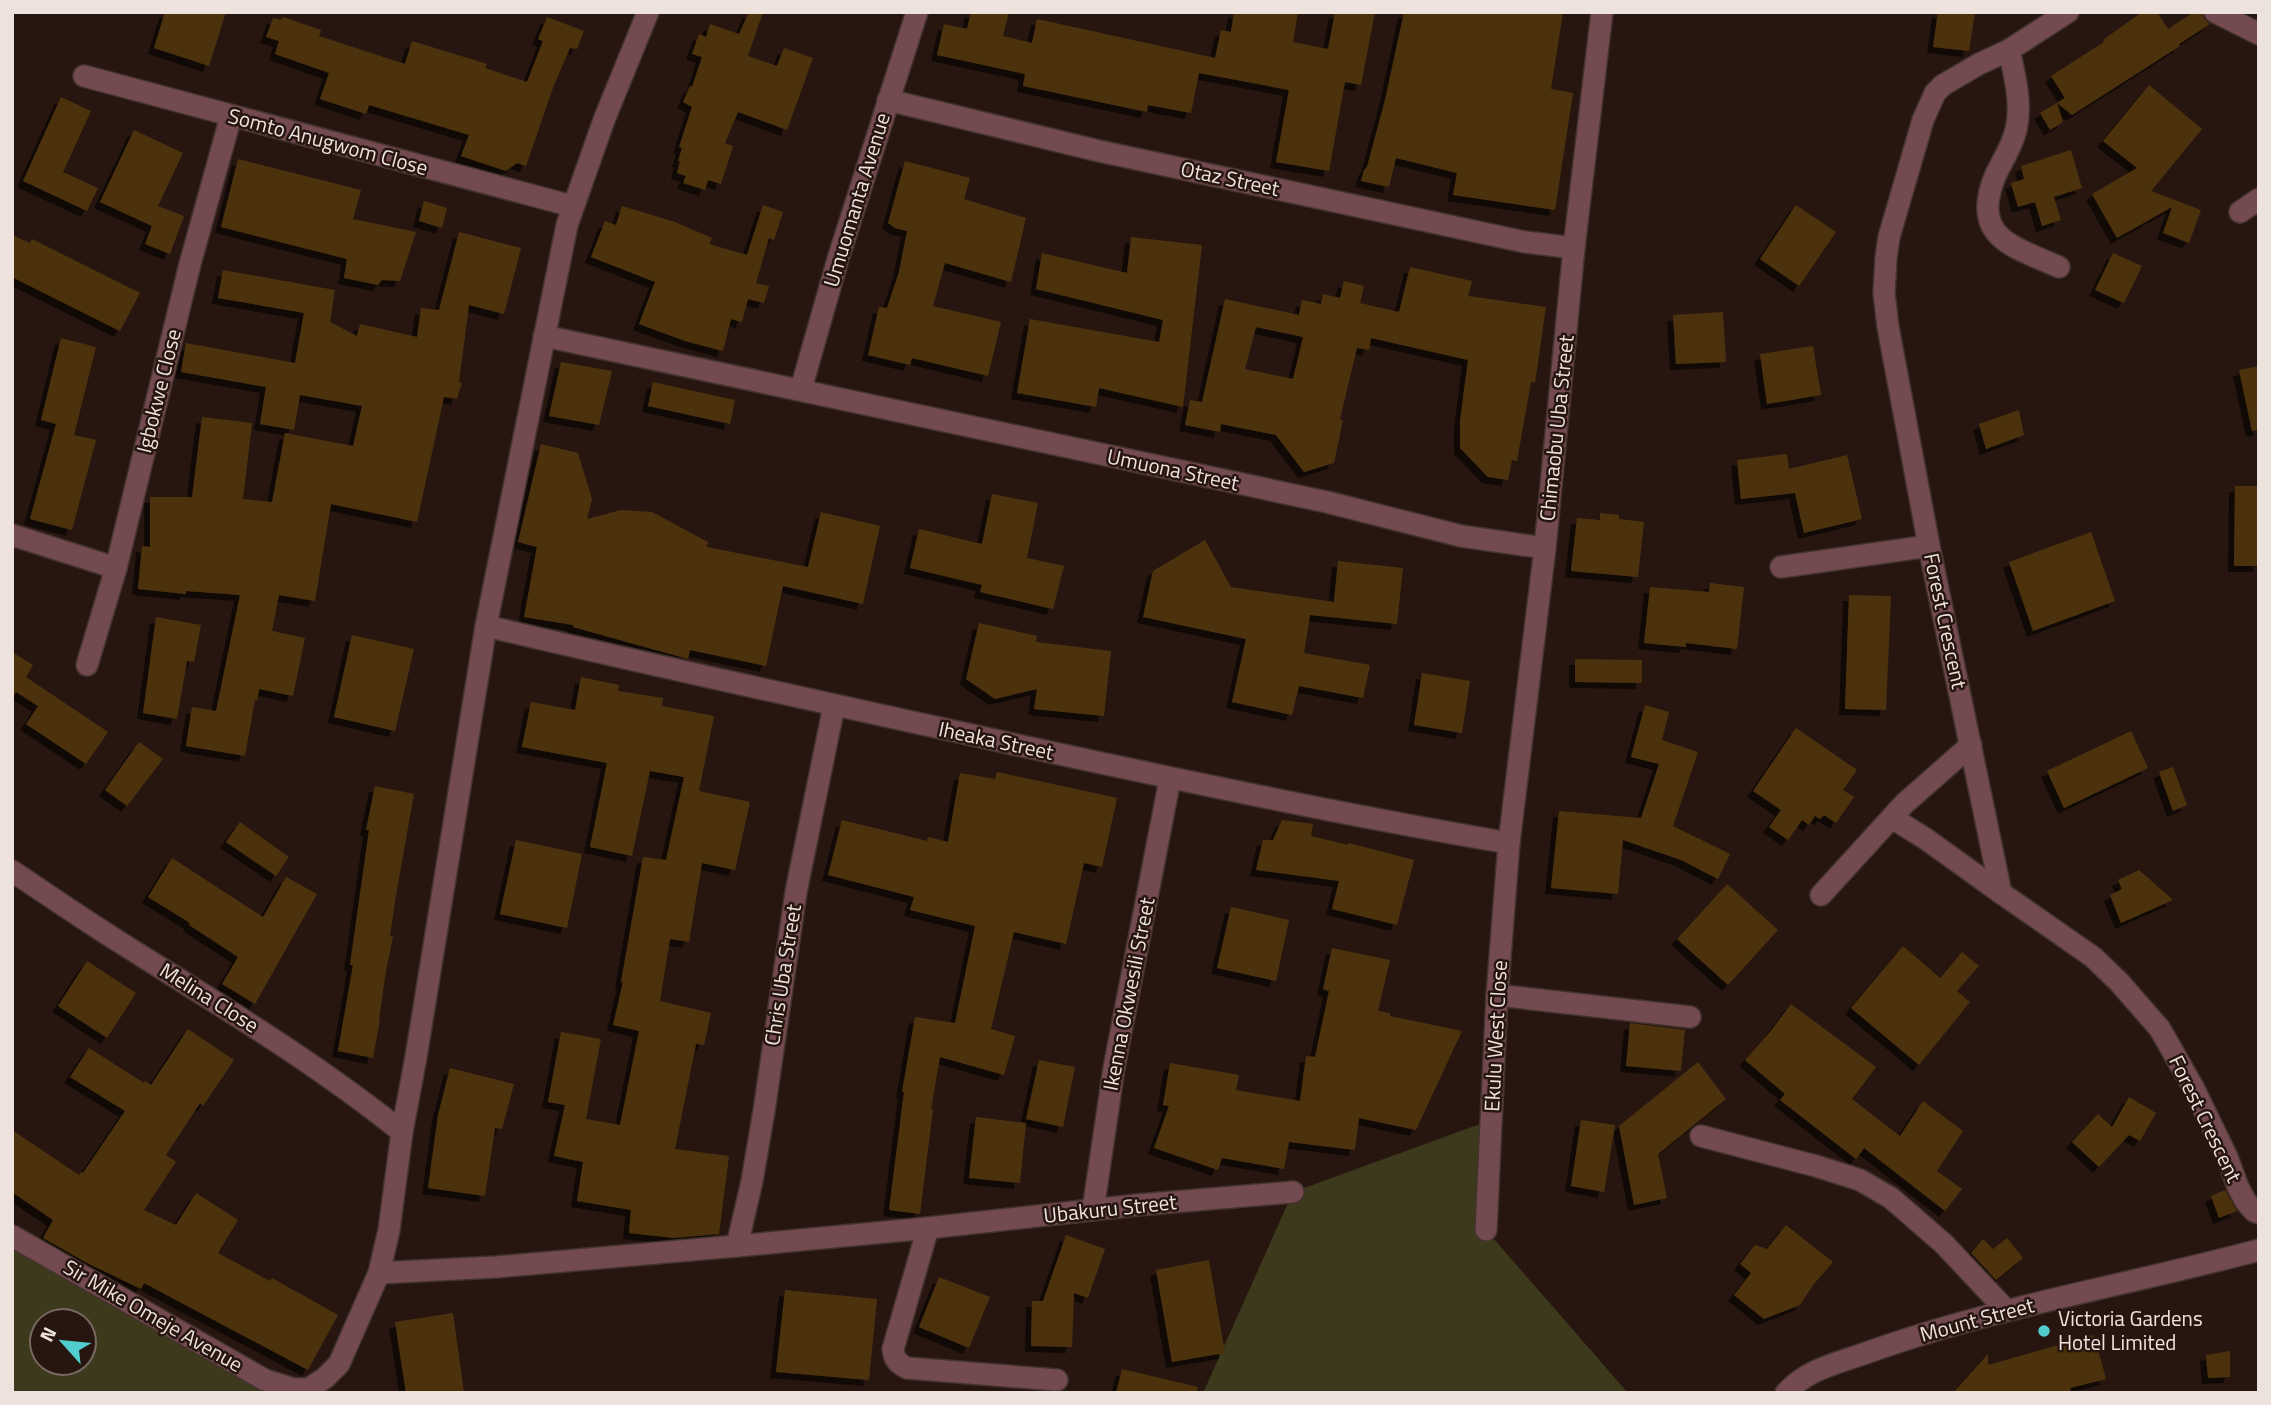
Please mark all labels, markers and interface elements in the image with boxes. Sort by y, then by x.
street label: Somto Anugwom Close [225,99,432,183]
street label: Umuomanta Avenue [814,109,898,291]
street label: Otaz Street [1178,152,1283,204]
street label: Igbokwe Close [127,325,189,456]
street label: Chimaobu Uba Street [1530,333,1582,523]
street label: Umuona Street [1104,439,1243,499]
street label: Forest Crescent [1916,550,1976,692]
street label: Iheaka Street [936,712,1057,768]
street label: Ikenna Okwesili Street [1094,894,1163,1093]
street label: Chris Uba Street [755,901,809,1048]
street label: Melina Close [154,954,265,1040]
street label: Ekulu West Close [1475,959,1515,1113]
street label: Forest Crescent [2161,1049,2251,1188]
street label: Ubakuru Street [1042,1185,1179,1231]
street label: Sir Mike Omeje Avenue [58,1251,249,1380]
street label: Mount Street [1916,1288,2038,1350]
place label: Victoria Gardens Hotel Limited [2058,1302,2203,1358]
north arrow [28,1307,98,1377]
text: N [31,1322,63,1347]
marker: Victoria Gardens Hotel Limited [2036,1323,2052,1339]

